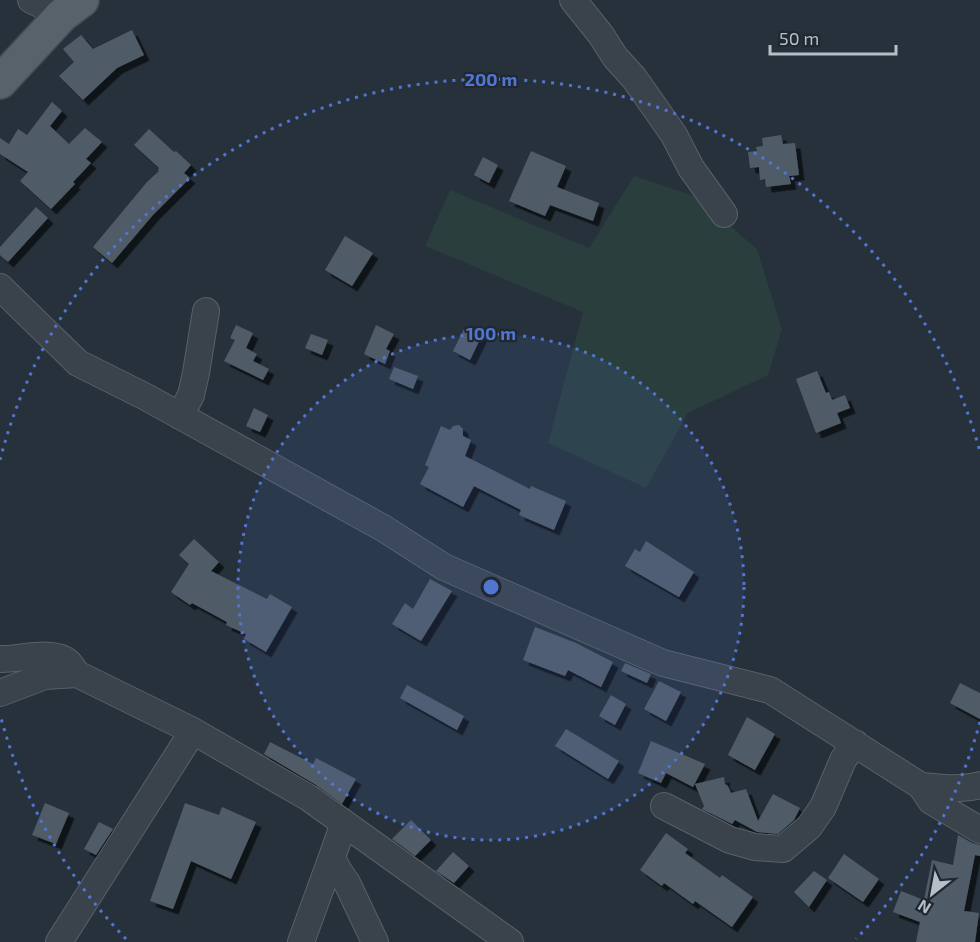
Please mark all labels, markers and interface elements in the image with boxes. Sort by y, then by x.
scale bar [770,18,896,56]
text: 50 m [779,27,819,49]
text: 200 m [465,68,517,90]
text: 100 m [466,322,516,344]
centre of rings [481,577,501,597]
north arrow [902,864,962,924]
text: N [914,896,934,918]

